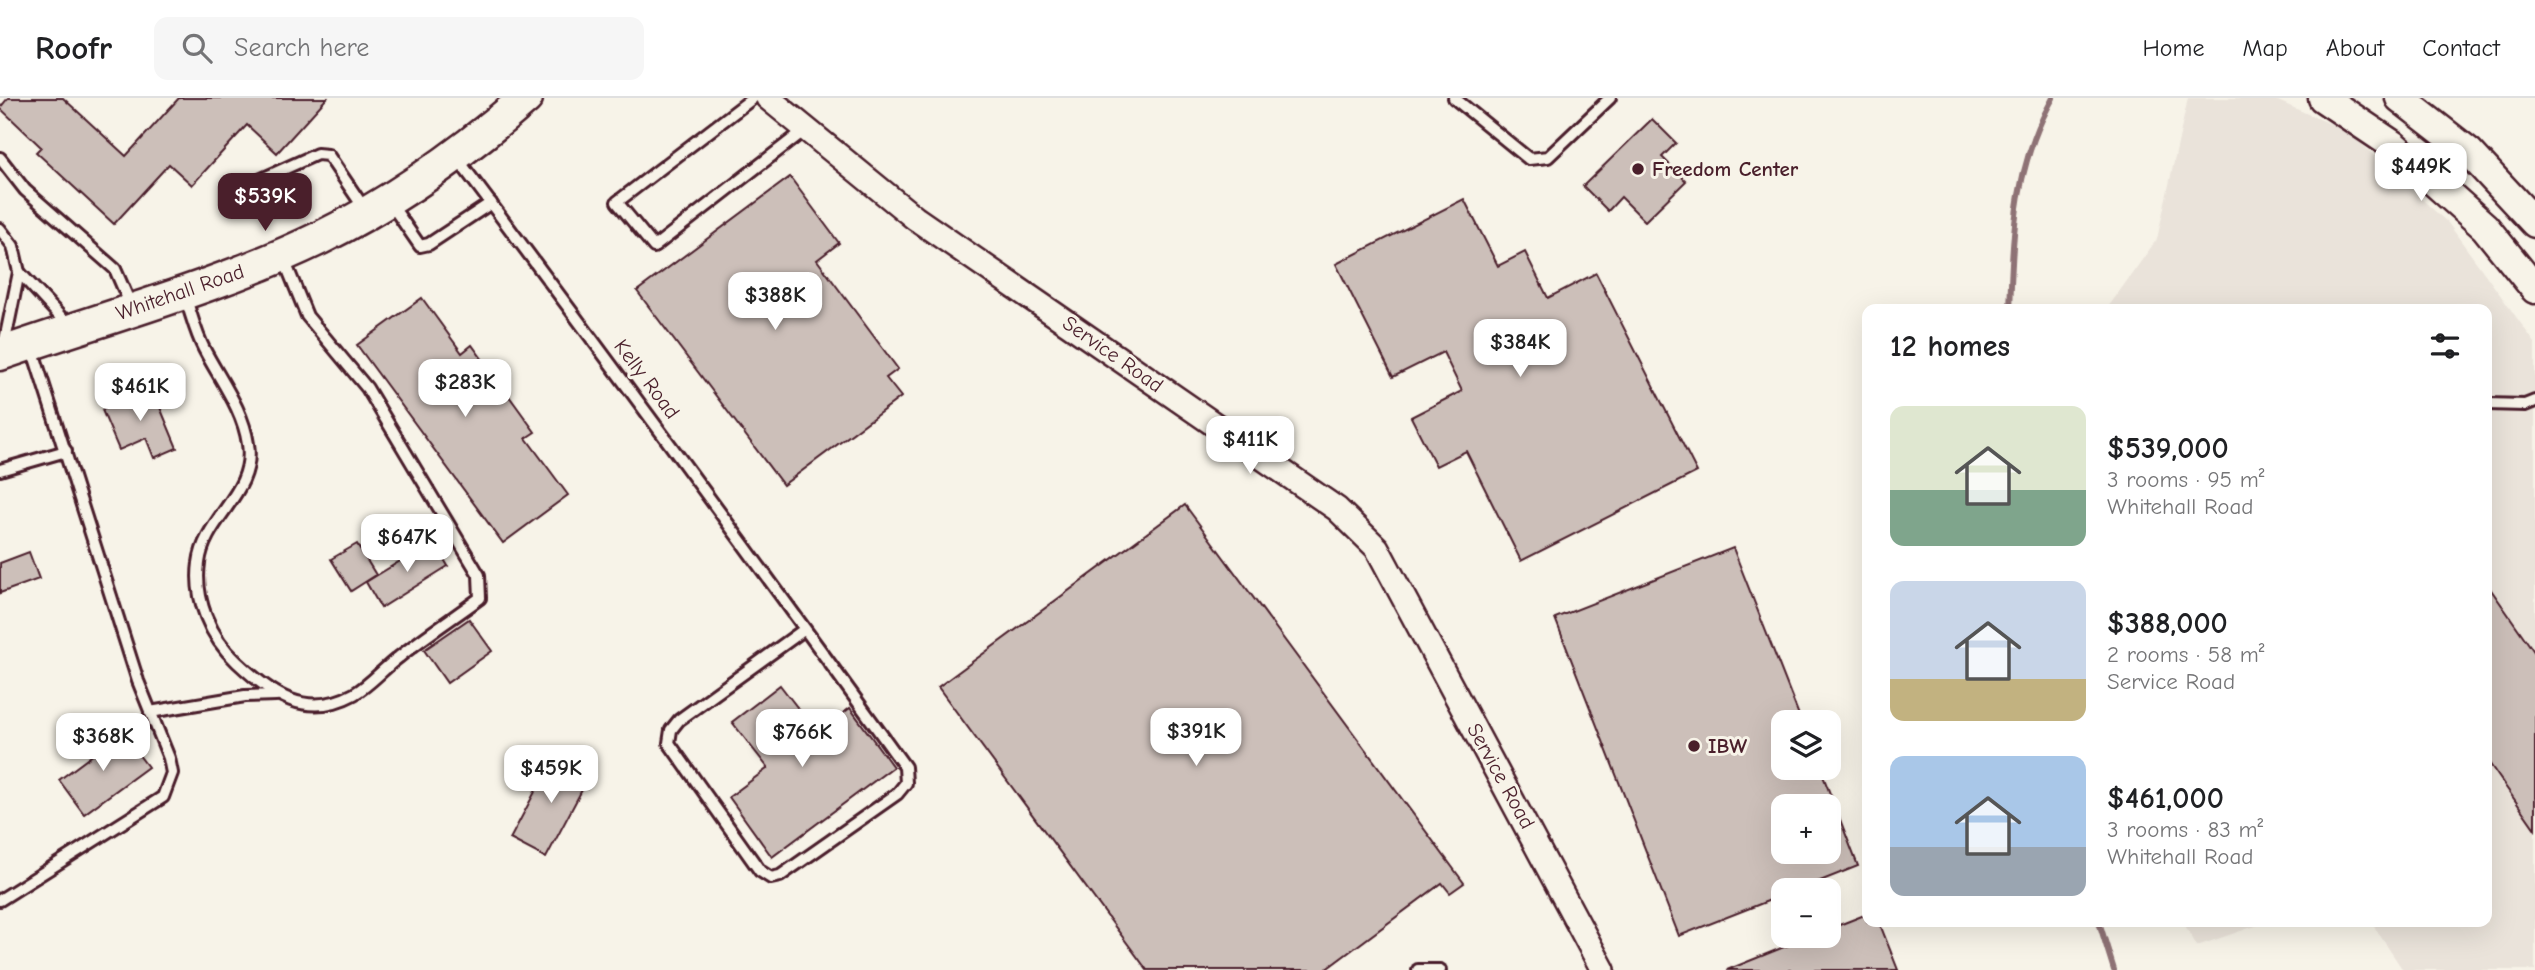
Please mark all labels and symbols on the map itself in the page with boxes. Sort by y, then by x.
pin: $449K [2372,144,2470,203]
place label: Freedom Center [1652,157,1799,181]
marker: Freedom Center [1630,161,1646,177]
pin: $539K [216,174,314,233]
street label: Whitehall Road [113,259,247,325]
pin: $388K [726,272,824,332]
street label: Service Road [1058,311,1168,397]
pin: $384K [1471,320,1569,379]
street label: Kelly Road [609,335,685,423]
pin: $283K [416,360,514,419]
pin: $461K [91,364,189,423]
pin: $411K [1201,416,1299,476]
pin: $647K [358,514,456,574]
pin: $391K [1147,708,1245,768]
pin: $766K [753,710,851,769]
pin: $368K [54,714,152,773]
street label: Service Road [1462,719,1540,833]
place label: IBW [1708,734,1747,758]
marker: IBW [1686,738,1702,754]
pin: $459K [502,746,600,805]

